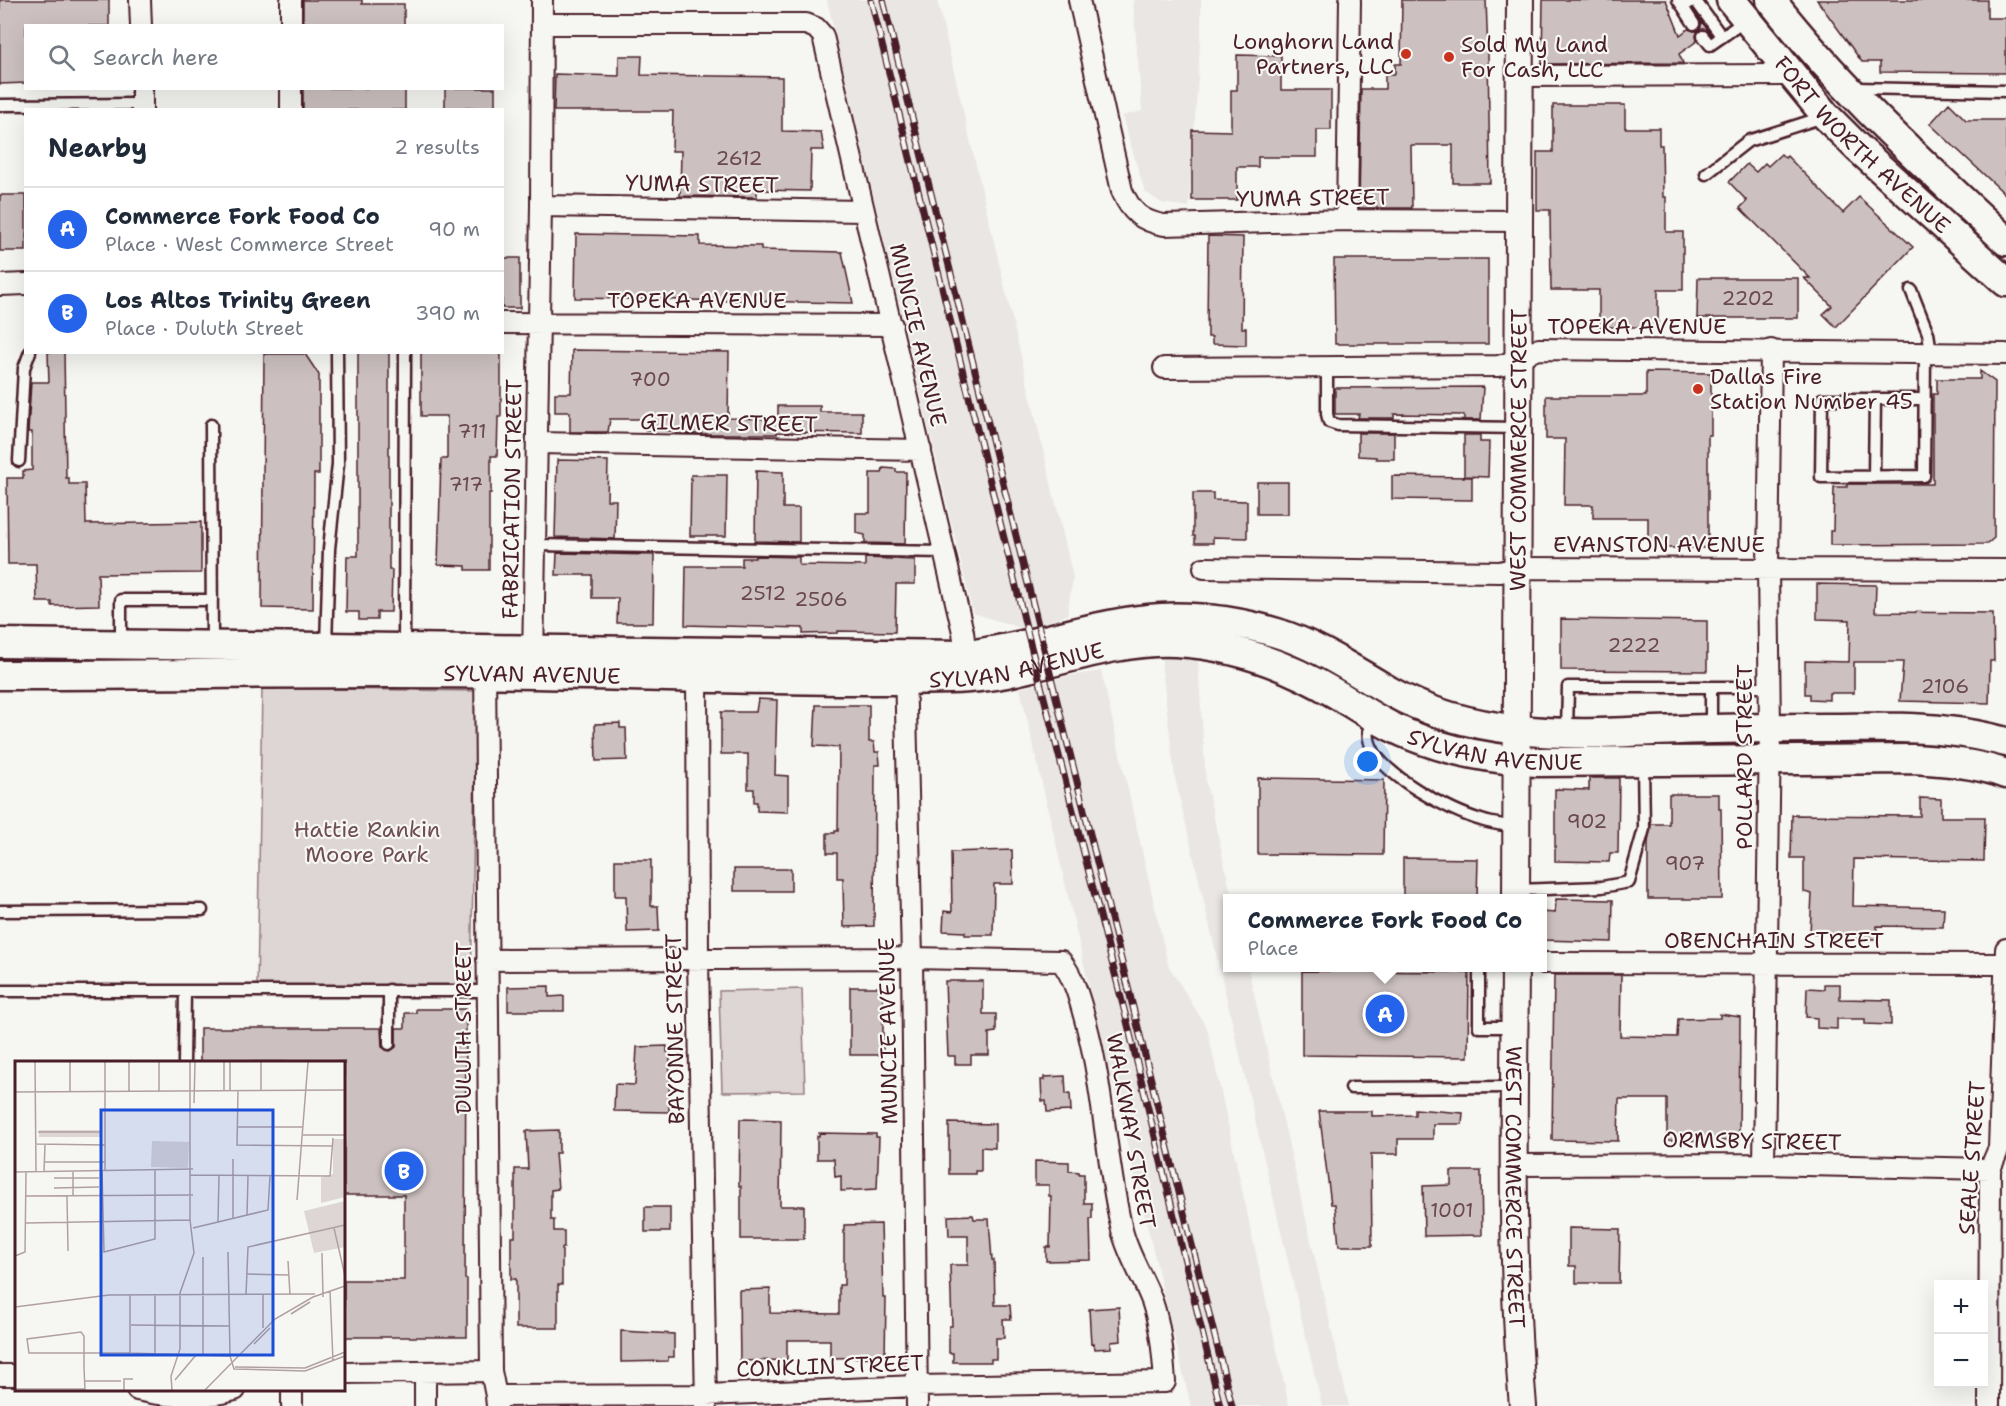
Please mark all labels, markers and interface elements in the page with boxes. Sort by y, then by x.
search box [24,24,504,90]
place label: Longhorn Land Partners, LLC [1233,27,1394,81]
place label: Sold My Land For Cash, LLC [1461,30,1608,84]
icon: search [45,41,78,74]
text: Search here [93,43,219,72]
marker: Longhorn Land Partners, LLC [1399,47,1413,61]
marker: Sold My Land For Cash, LLC [1442,50,1456,64]
street label: FORT WORTH AVENUE [1768,50,1957,240]
text: Nearby [48,130,147,165]
text: 2 results [394,134,480,160]
house number: 2612 [716,145,762,171]
street label: YUMA STREET [625,168,779,200]
street label: YUMA STREET [1236,182,1390,214]
text: Commerce Fork Food Co [105,202,380,231]
text: A [60,216,75,242]
text: 90 m [428,216,480,242]
text: Place · West Commerce Street [105,231,394,257]
street label: MUNCIE AVENUE [883,241,953,429]
house number: 2202 [1721,285,1775,311]
text: Los Altos Trinity Green [105,286,371,315]
street label: TOPEKA AVENUE [607,286,787,315]
text: B [61,300,74,326]
text: 390 m [415,300,480,326]
street label: WEST COMMERCE STREET [1503,308,1533,591]
street label: TOPEKA AVENUE [1547,312,1727,341]
text: Place · Duluth Street [105,315,304,341]
place label: Dallas Fire Station Number 45 [1710,362,1913,416]
house number: 700 [629,366,671,392]
street label: FABRICATION STREET [495,378,529,619]
marker: Dallas Fire Station Number 45 [1691,382,1705,396]
street label: GILMER STREET [640,407,818,439]
house number: 711 [458,418,486,444]
house number: 717 [449,471,483,497]
street label: EVANSTON AVENUE [1553,530,1765,559]
house number: 2512 [740,580,786,606]
house number: 2506 [794,586,848,612]
house number: 2222 [1608,632,1660,658]
street label: SYLVAN AVENUE [929,635,1107,694]
street label: SYLVAN AVENUE [443,659,621,690]
street label: POLLARD STREET [1730,664,1759,850]
house number: 2106 [1921,673,1969,699]
street label: SYLVAN AVENUE [1403,721,1583,777]
your location [1353,747,1382,776]
house number: 902 [1567,808,1607,834]
park label: Hattie Rankin Moore Park [294,815,440,869]
house number: 907 [1665,850,1705,876]
popup [1223,894,1547,972]
text: Commerce Fork Food Co [1248,906,1522,935]
street label: OBENCHAIN STREET [1664,926,1884,955]
street label: BAYONNE STREET [659,933,691,1125]
text: Place [1248,935,1299,961]
street label: MUNCIE AVENUE [872,937,904,1125]
street label: DULUTH STREET [449,942,478,1114]
pin: A [1366,992,1404,1036]
street label: WALKWAY STREET [1099,1031,1163,1232]
street label: WEST COMMERCE STREET [1499,1046,1532,1329]
inset map [15,1061,345,1391]
street label: SEALE STREET [1952,1080,1992,1236]
street label: ORMSBY STREET [1662,1125,1842,1157]
pin: B [384,1148,424,1194]
house number: 1001 [1430,1197,1474,1223]
map controls [1934,1280,1988,1388]
button: + [1934,1280,1988,1334]
button: − [1934,1334,1988,1388]
street label: CONKLIN STREET [736,1348,925,1384]

